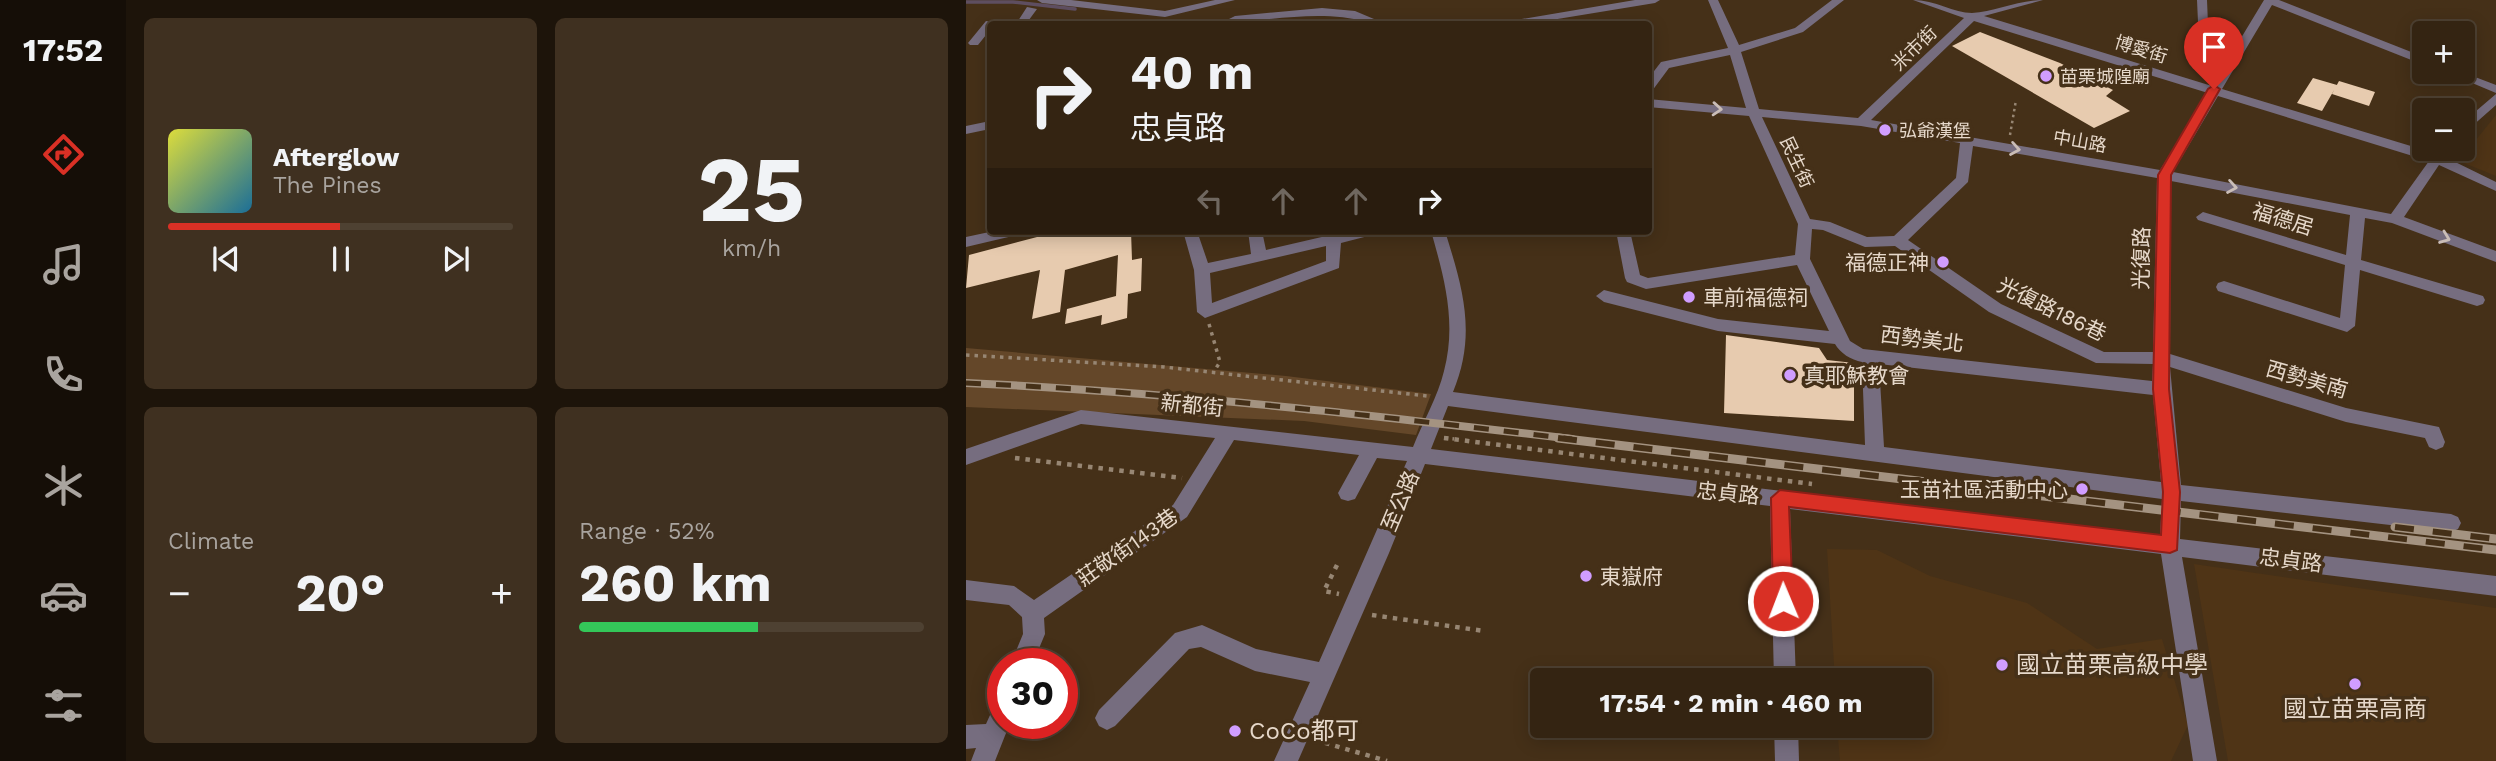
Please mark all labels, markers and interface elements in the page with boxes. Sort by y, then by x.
pin [2184,17,2244,89]
map controls [2412,21,2475,161]
button: + [2412,21,2475,84]
street label: 米市街 [1887,22,1941,74]
icon: arrive [2195,28,2233,66]
text: 17:52 [23,31,103,69]
street label: 博愛街 [2112,31,2170,67]
text: 40 m [1130,43,1253,101]
icon: right [1015,49,1106,140]
place label: 苗栗城隍廟 [2060,66,2150,87]
marker: 苗栗城隍廟 [2038,68,2054,84]
button: − [2412,98,2475,161]
one-way arrow [1711,101,1722,116]
text: 忠貞路 [1130,109,1226,147]
place label: 弘爺漢堡 [1899,120,1971,141]
marker: 弘爺漢堡 [1877,122,1893,138]
street label: 中山路 [2052,126,2108,156]
icon: directions [39,130,88,179]
street label: 民生街 [1776,133,1818,191]
text: 25 [698,136,805,243]
one-way arrow [2009,141,2021,156]
text: Afterglow [273,142,399,172]
text: The Pines [273,172,382,199]
one-way arrow [2226,179,2238,194]
icon: left [1191,182,1229,220]
icon: ahead [1264,182,1302,220]
icon: ahead [1337,182,1375,220]
icon: right [1410,182,1448,220]
street label: 福德居 [2249,198,2317,240]
street label: 光復路 [2128,226,2154,290]
one-way arrow [2439,230,2451,244]
text: km/h [722,235,781,262]
icon: music [39,240,88,289]
icon: previous [207,240,245,278]
icon: pause [322,240,360,278]
icon: next [437,240,475,278]
place label: 福德正神 [1845,250,1929,275]
marker: 福德正神 [1935,254,1951,270]
street label: 光復路186巷 [1994,272,2110,346]
place label: 車前福德祠 [1703,285,1808,310]
marker: 車前福德祠 [1681,289,1697,305]
street label: 西勢美北 [1879,321,1965,357]
icon: phone [39,350,88,399]
street label: 西勢美南 [2263,355,2351,403]
place label: 真耶穌教會 [1804,363,1909,388]
marker: 真耶穌教會 [1782,367,1798,383]
street label: 新都街 [1159,389,1225,421]
icon: climate [39,461,88,510]
street label: 至公路 [1376,467,1424,535]
street label: 忠貞路 [1695,477,1761,509]
place label: 玉苗社區活動中心 [1900,477,2068,502]
marker: 玉苗社區活動中心 [2074,481,2090,497]
street label: 莊敬街143巷 [1072,503,1182,591]
text: Range · 52% [579,518,714,545]
text: Climate [168,528,254,555]
street label: 忠貞路 [2258,544,2324,576]
text: 260 km [579,553,772,614]
text: 20° [295,563,386,624]
place label: 東嶽府 [1600,564,1663,589]
position arrow [1746,564,1820,638]
marker: 東嶽府 [1578,568,1594,584]
icon: car [39,571,88,620]
text: − [168,571,191,615]
text: + [490,571,513,615]
speed limit sign: 30 [987,648,1078,739]
place label: 國立苗栗高級中學 [2016,651,2208,679]
marker: 國立苗栗高級中學 [1994,657,2010,673]
marker: 國立苗栗高商 [2347,676,2363,692]
icon: filters [39,681,88,730]
text: 17:54 · 2 min · 460 m [1600,688,1862,718]
place label: 國立苗栗高商 [2283,695,2427,723]
place label: CoCo都可 [1249,717,1359,745]
marker: CoCo都可 [1227,723,1243,739]

